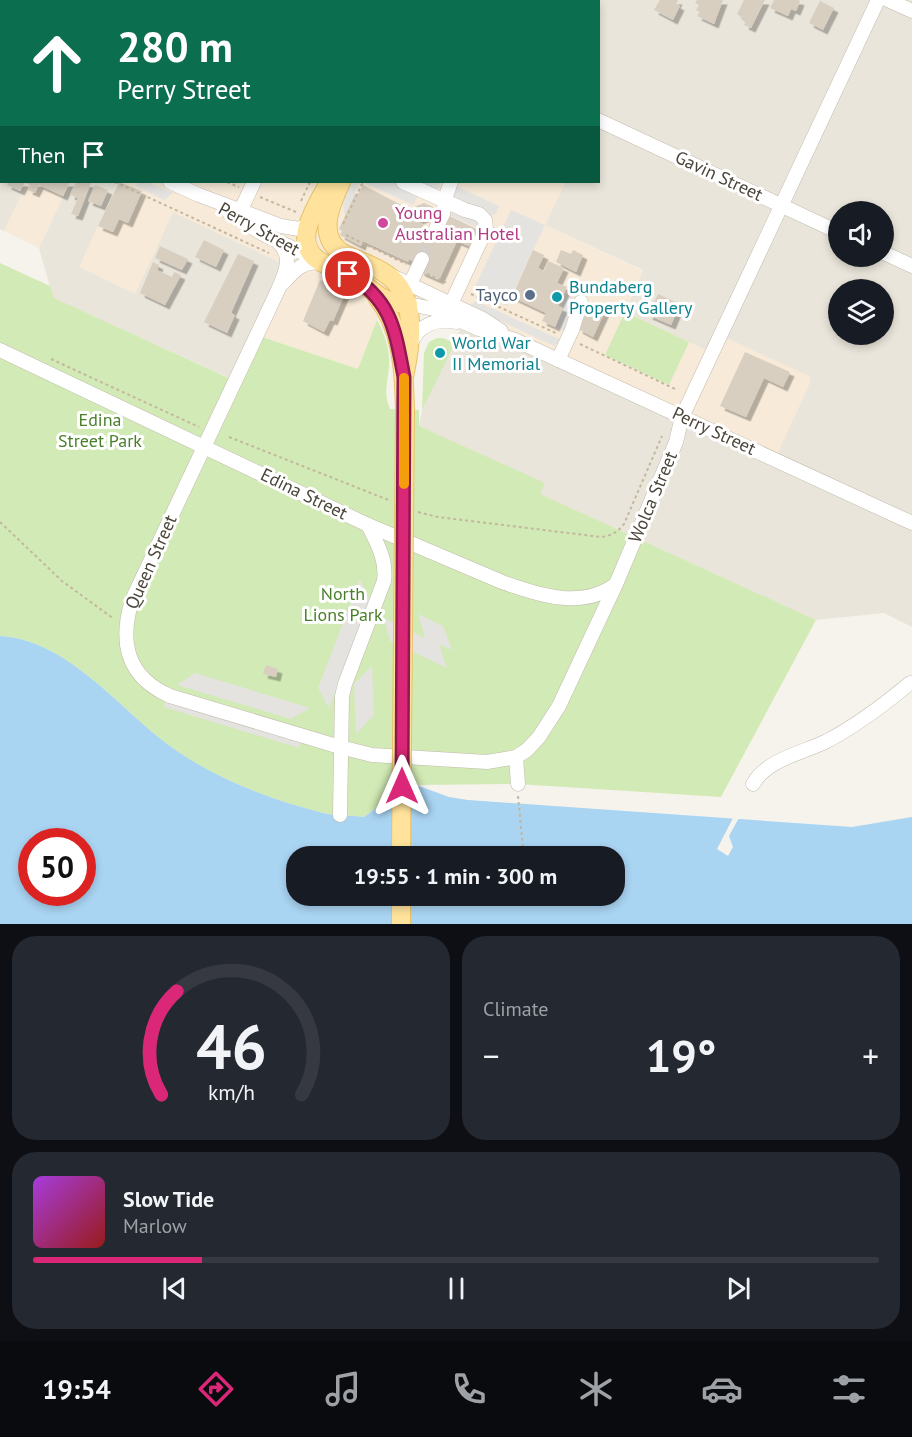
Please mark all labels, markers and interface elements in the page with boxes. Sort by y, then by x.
text: 280 m [117,19,233,74]
icon: ahead [18,24,96,102]
text: Perry Street [117,72,251,106]
icon: arrive [77,138,110,171]
text: Then [18,141,65,169]
street label: Gavin Street [672,145,767,206]
street label: Perry Street [215,197,304,260]
place label: Young Australian Hotel [395,201,520,245]
map controls [828,201,894,345]
button: sound [828,201,894,267]
marker: Young Australian Hotel [376,216,390,230]
pin [322,248,373,299]
icon: arrive [331,257,364,290]
place label: Bundaberg Property Gallery [569,275,693,319]
button: layers [828,279,894,345]
place label: Tayco [475,283,518,306]
marker: Tayco [523,288,537,302]
marker: Bundaberg Property Gallery [550,290,564,304]
place label: World War II Memorial [452,331,541,375]
marker: World War II Memorial [433,346,447,360]
street label: Perry Street [669,401,760,460]
park label: Edina Street Park [58,408,142,452]
street label: Wolca Street [623,448,682,546]
street label: Edina Street [257,463,351,524]
street label: Queen Street [120,511,182,612]
park label: North Lions Park [303,582,383,626]
position arrow [370,754,434,818]
speed limit sign: 50 [18,828,96,906]
text: 19:55 · 1 min · 300 m [354,862,557,890]
text: Climate [483,996,549,1022]
text: 46 [196,1005,266,1086]
text: 19° [646,1026,716,1084]
text: − [483,1034,500,1077]
text: + [862,1034,879,1077]
text: km/h [207,1078,254,1106]
text: Slow Tide [123,1185,214,1213]
text: Marlow [123,1213,187,1239]
icon: previous [158,1272,191,1305]
icon: pause [440,1272,473,1305]
icon: next [722,1272,755,1305]
icon: directions [195,1368,237,1410]
icon: music [322,1368,364,1410]
icon: phone [448,1368,490,1410]
icon: climate [575,1368,617,1410]
icon: car [701,1368,743,1410]
icon: filters [828,1368,870,1410]
text: 19:54 [42,1372,111,1406]

